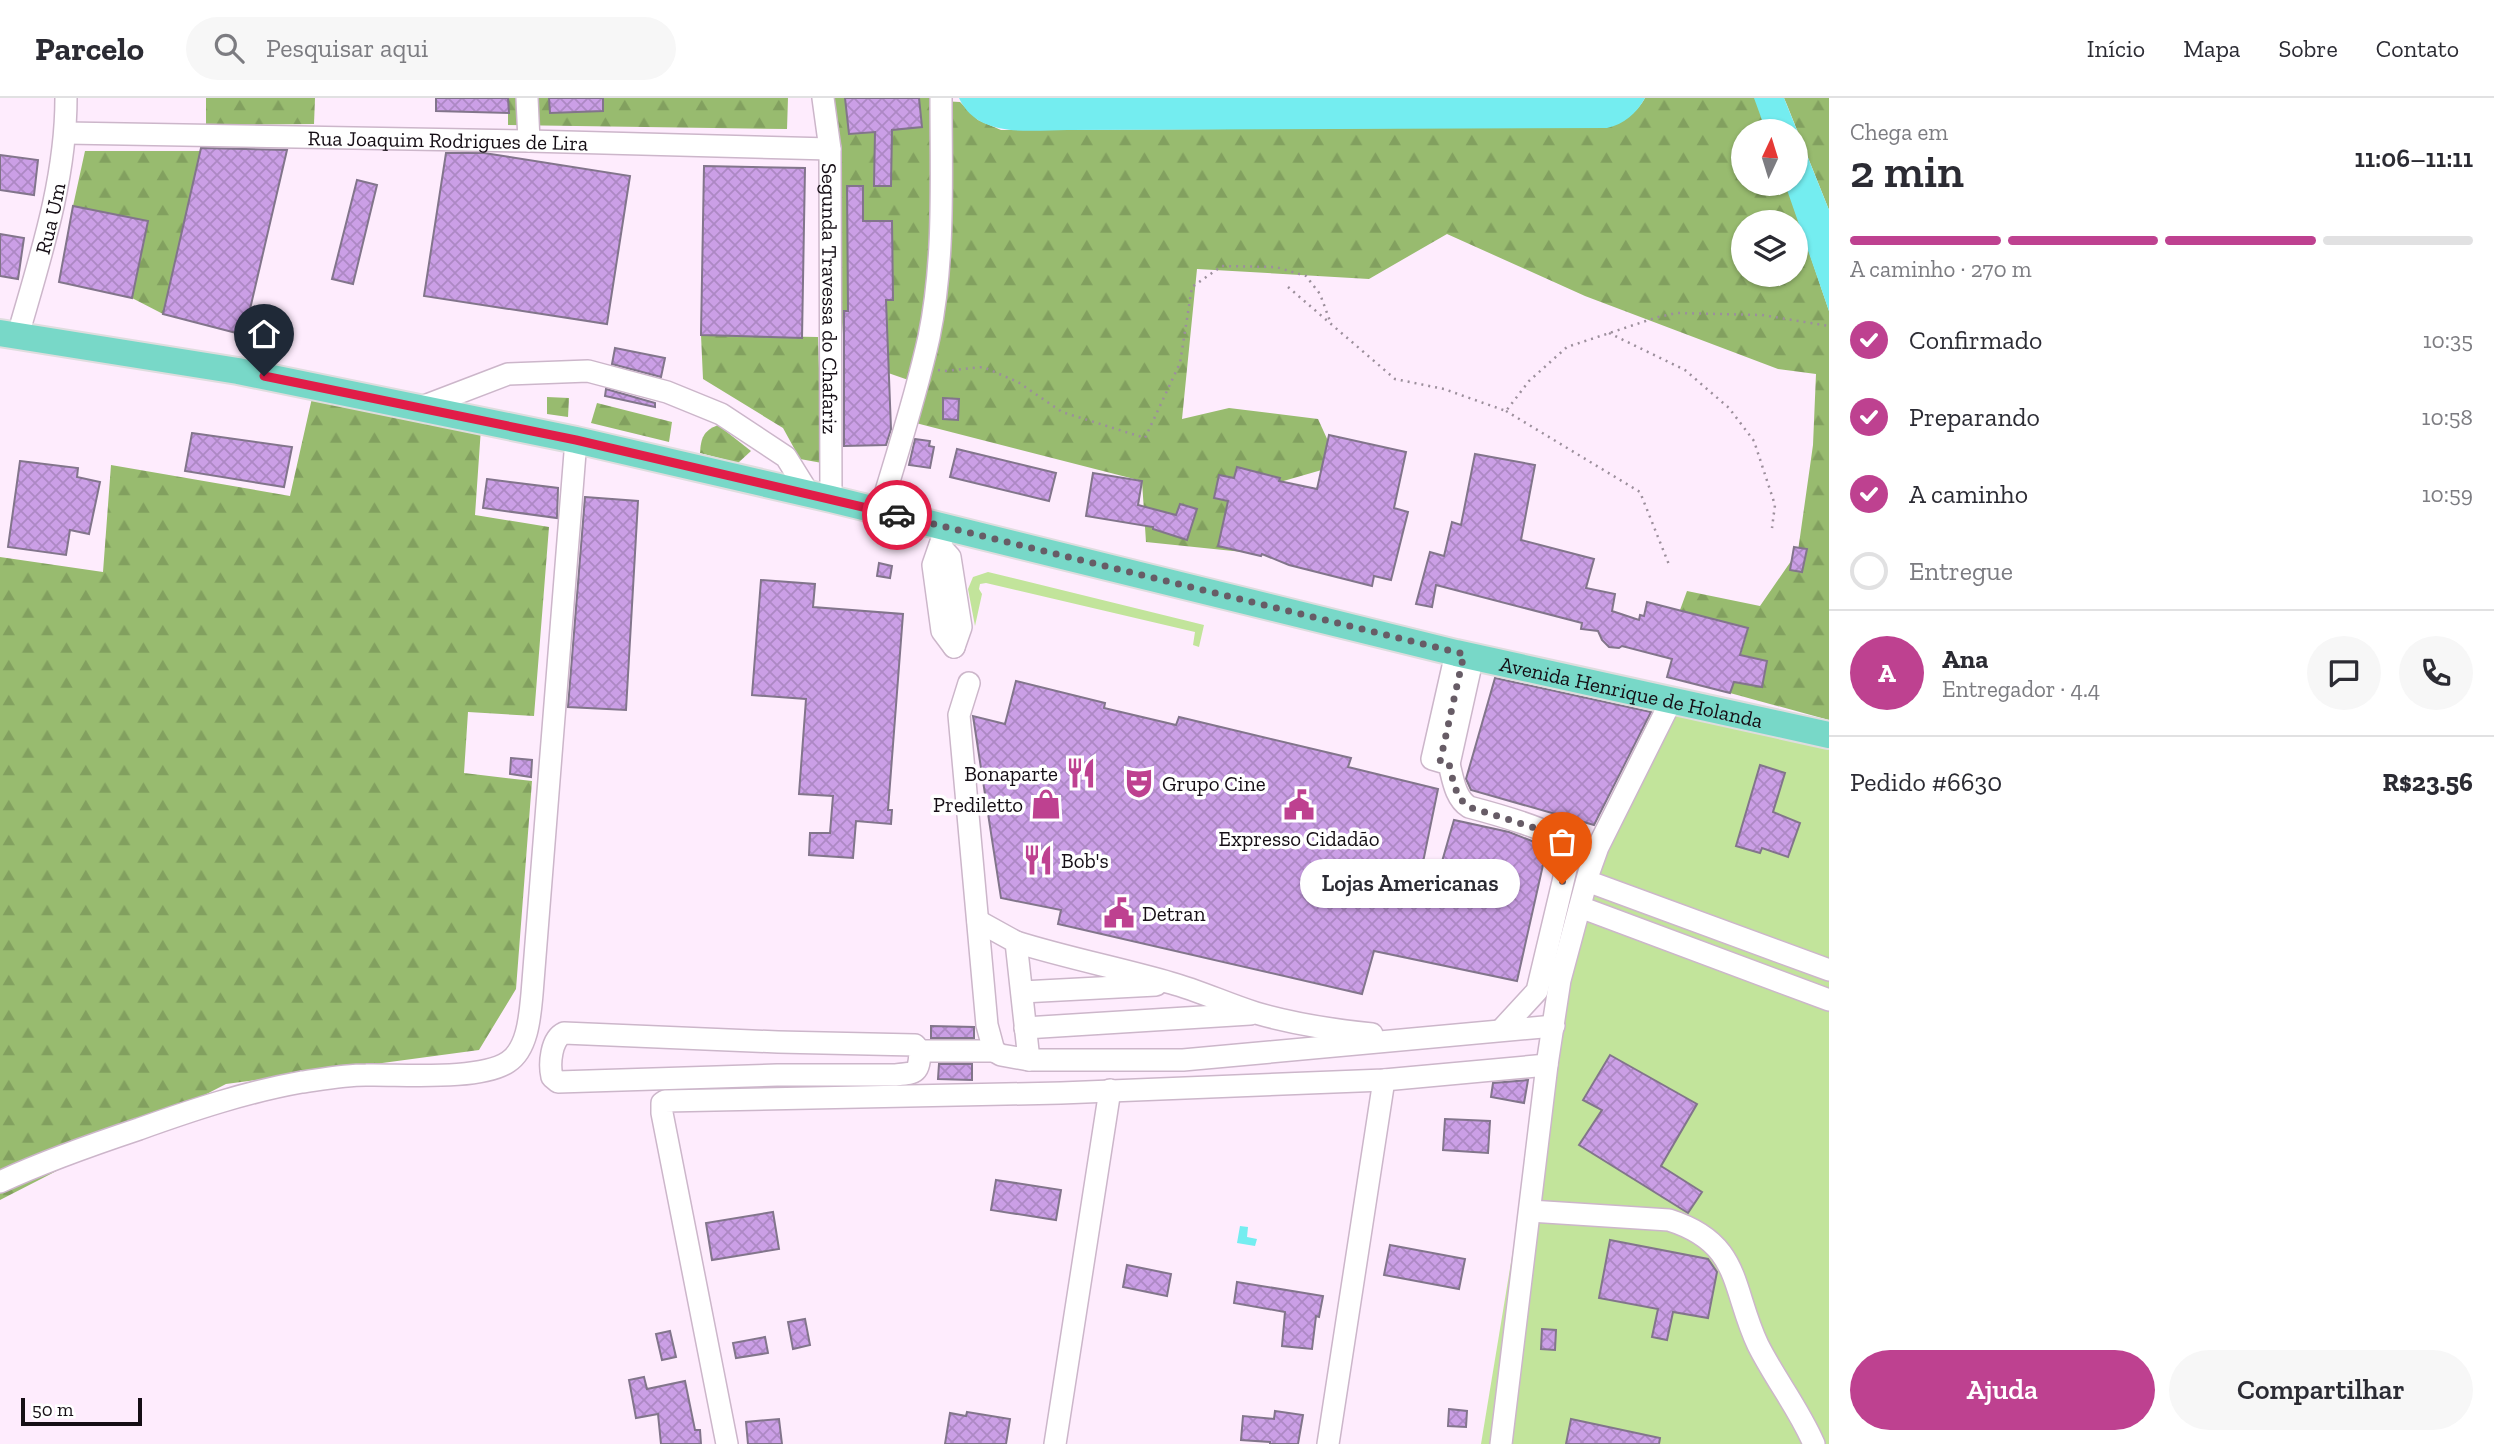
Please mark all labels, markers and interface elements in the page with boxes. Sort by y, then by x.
search box [186,17,676,80]
text: Parcelo [35,29,144,68]
icon: search [210,29,248,67]
text: Pesquisar aqui [266,32,428,64]
text: Início [2087,34,2145,63]
text: Mapa [2183,34,2240,63]
text: Sobre [2278,34,2338,63]
text: Contato [2376,34,2459,63]
text: Chega em [1850,118,1948,146]
north arrow [1731,119,1808,196]
map controls [1731,119,1808,287]
street label: Rua Joaquim Rodrigues de Lira [307,125,588,155]
text: 11:06–11:11 [2354,142,2473,174]
text: 2 min [1850,144,1964,199]
street label: Segunda Travessa do Chafariz [818,163,843,434]
street label: Rua Um [29,181,70,257]
button: layers [1731,210,1808,287]
text: A caminho · 270 m [1850,255,2032,283]
pin [234,304,294,376]
icon: home [245,315,283,353]
icon: check [1850,321,1888,359]
text: Confirmado [1909,324,2042,356]
text: 10:35 [2423,326,2473,354]
icon: check [1850,398,1888,436]
text: Preparando [1909,401,2040,433]
text: 10:58 [2422,403,2473,431]
icon: check [1850,475,1888,513]
text: A caminho [1909,478,2028,510]
courier [862,480,932,550]
text: 10:59 [2422,480,2473,508]
icon: car [878,496,916,534]
text: Entregue [1909,555,2013,587]
button: chat [2307,636,2381,710]
button: phone [2399,636,2473,710]
text: Ana [1942,643,1988,675]
street label: Avenida Henrique de Holanda [1497,650,1765,733]
text: A [1878,657,1896,689]
text: Entregador · 4.4 [1942,675,2100,703]
restaurant icon: Bonaparte [1064,756,1098,790]
place label: Bonaparte [964,761,1058,786]
theatre icon: Grupo Cine [1122,766,1156,800]
text: Pedido #6630 [1850,766,2002,798]
text: R$23.56 [2382,766,2473,798]
place label: Grupo Cine [1162,771,1266,796]
shop icon: Prediletto [1029,787,1063,821]
public building icon: Expresso Cidadão [1282,788,1316,822]
place label: Prediletto [933,792,1023,817]
pin [1532,812,1592,884]
icon: bag [1543,823,1581,861]
place label: Expresso Cidadão [1219,826,1379,851]
restaurant icon: Bob's [1021,843,1055,877]
place label: Bob's [1061,848,1109,873]
callout: Lojas Americanas [1300,860,1520,908]
text: Lojas Americanas [1321,869,1499,897]
public building icon: Detran [1102,896,1136,930]
place label: Detran [1142,901,1205,926]
button: Ajuda [1850,1350,2155,1430]
button: Compartilhar [2169,1350,2473,1430]
scale bar [21,1395,142,1427]
text: 50 m [32,1398,73,1421]

